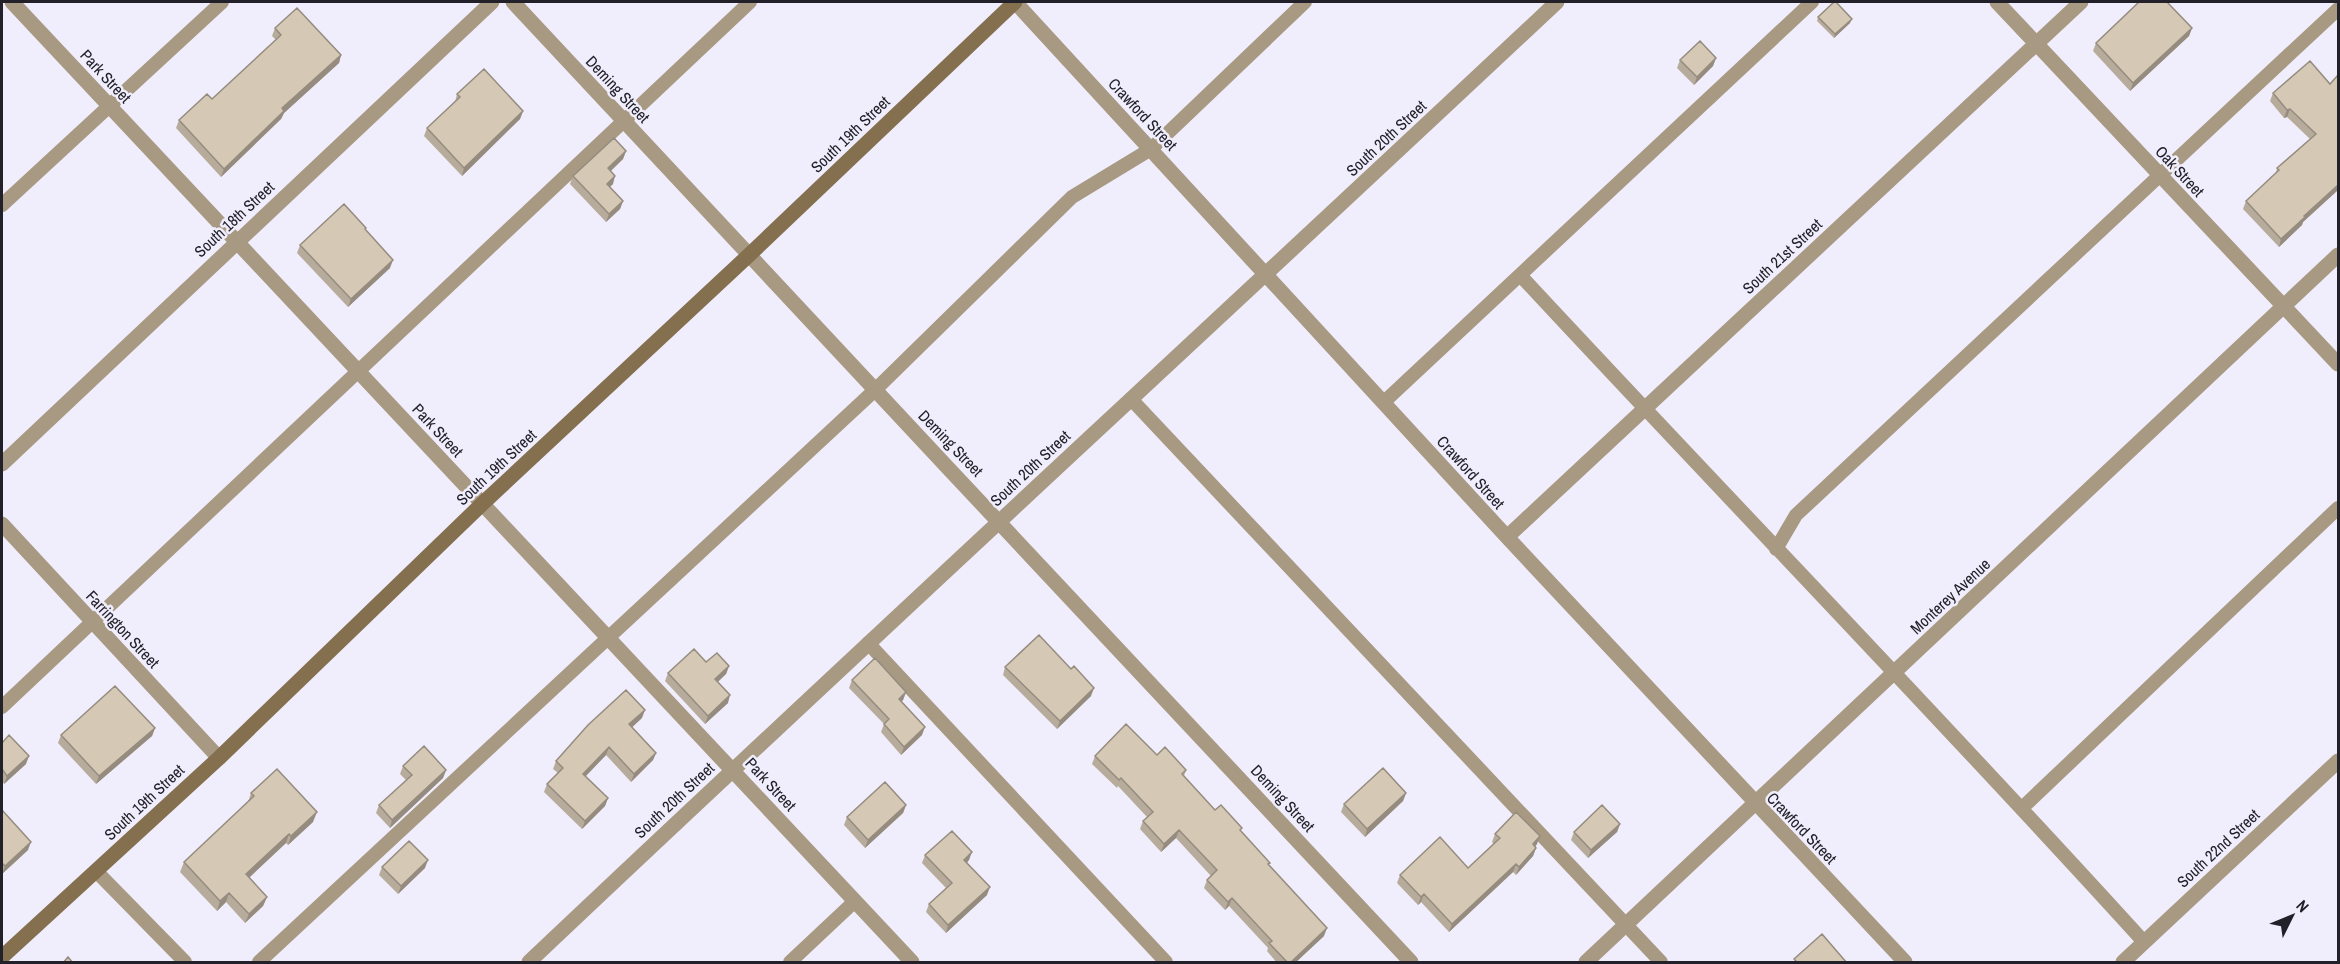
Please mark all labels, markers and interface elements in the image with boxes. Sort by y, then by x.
street label: Park Street [76,44,137,108]
street label: Deming Street [581,51,655,128]
street label: Crawford Street [1104,73,1183,155]
street label: South 19th Street [806,90,895,177]
street label: South 20th Street [1341,95,1431,181]
street label: Oak Street [2151,141,2210,202]
street label: South 18th Street [189,176,279,262]
street label: South 21st Street [1737,213,1827,299]
street label: Park Street [408,398,469,462]
street label: Deming Street [914,405,989,481]
street label: South 19th Street [451,424,541,510]
street label: South 20th Street [985,425,1075,511]
street label: Crawford Street [1432,431,1510,514]
street label: Monterey Avenue [1905,553,1995,639]
street label: Farrington Street [81,585,165,673]
street label: Park Street [741,752,802,816]
street label: South 20th Street [629,757,719,843]
street label: South 19th Street [99,759,189,845]
street label: Deming Street [1246,760,1320,837]
street label: Crawford Street [1762,787,1842,869]
street label: South 22nd Street [2172,804,2264,892]
north arrow [2262,886,2322,946]
text: N [2292,895,2314,917]

